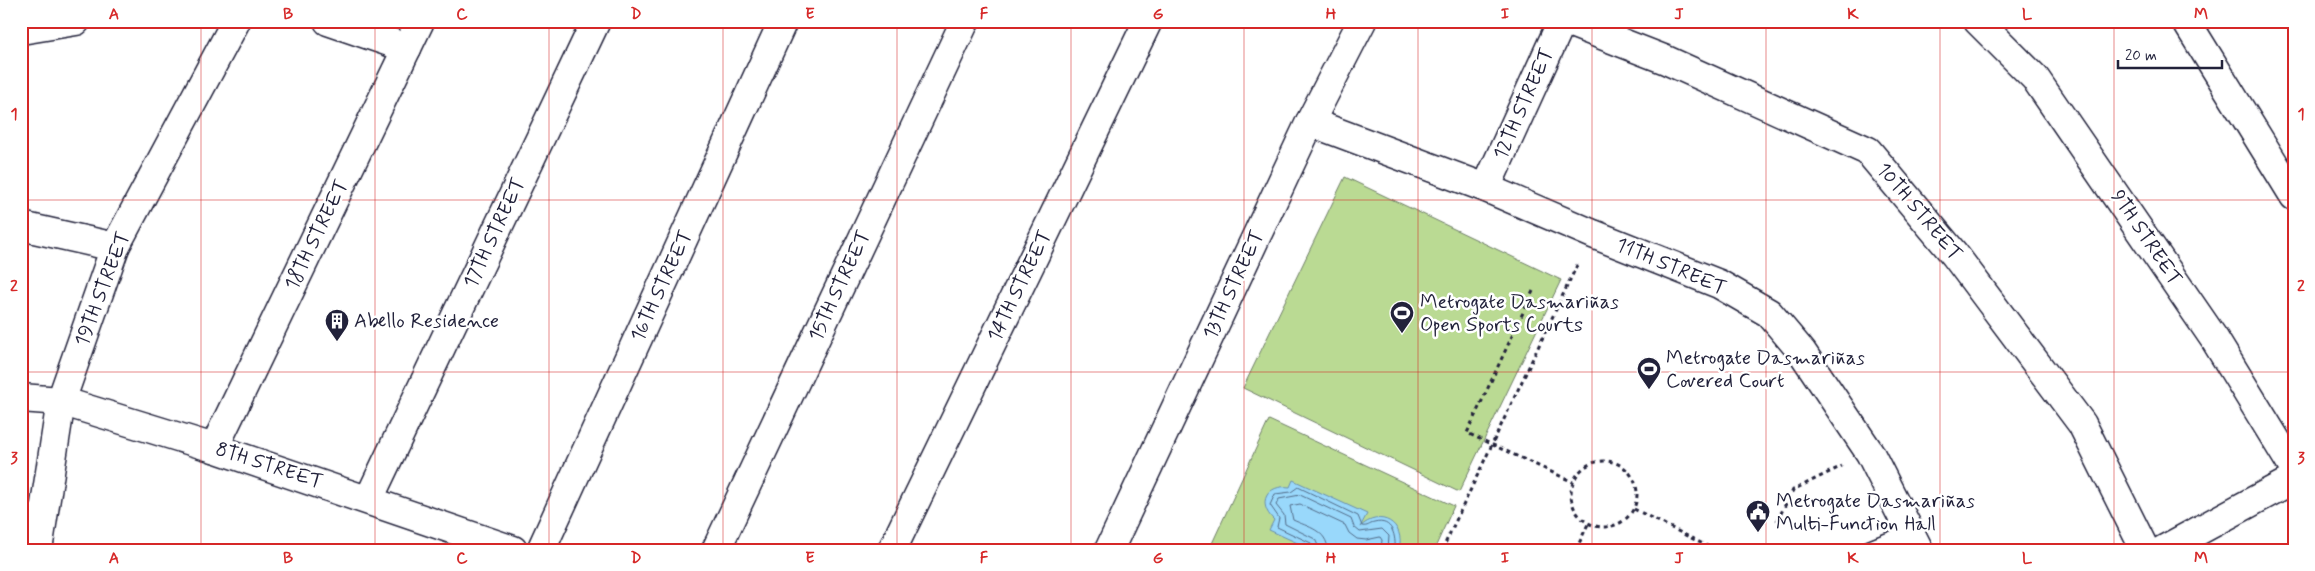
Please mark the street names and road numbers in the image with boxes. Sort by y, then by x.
street label: 12TH STREET [1487,44,1561,164]
street label: 10TH STREET [1870,157,1968,267]
street label: 17TH STREET [458,173,532,293]
street label: 18TH STREET [279,175,355,295]
street label: 9TH STREET [2104,185,2188,291]
street label: 16TH STREET [624,226,700,346]
street label: 15TH STREET [802,226,878,346]
street label: 14TH STREET [981,226,1059,346]
street label: 13TH STREET [1197,226,1271,344]
street label: 19TH STREET [69,228,137,350]
street label: 11TH STREET [1612,232,1730,302]
street label: 8TH STREET [212,436,326,496]

